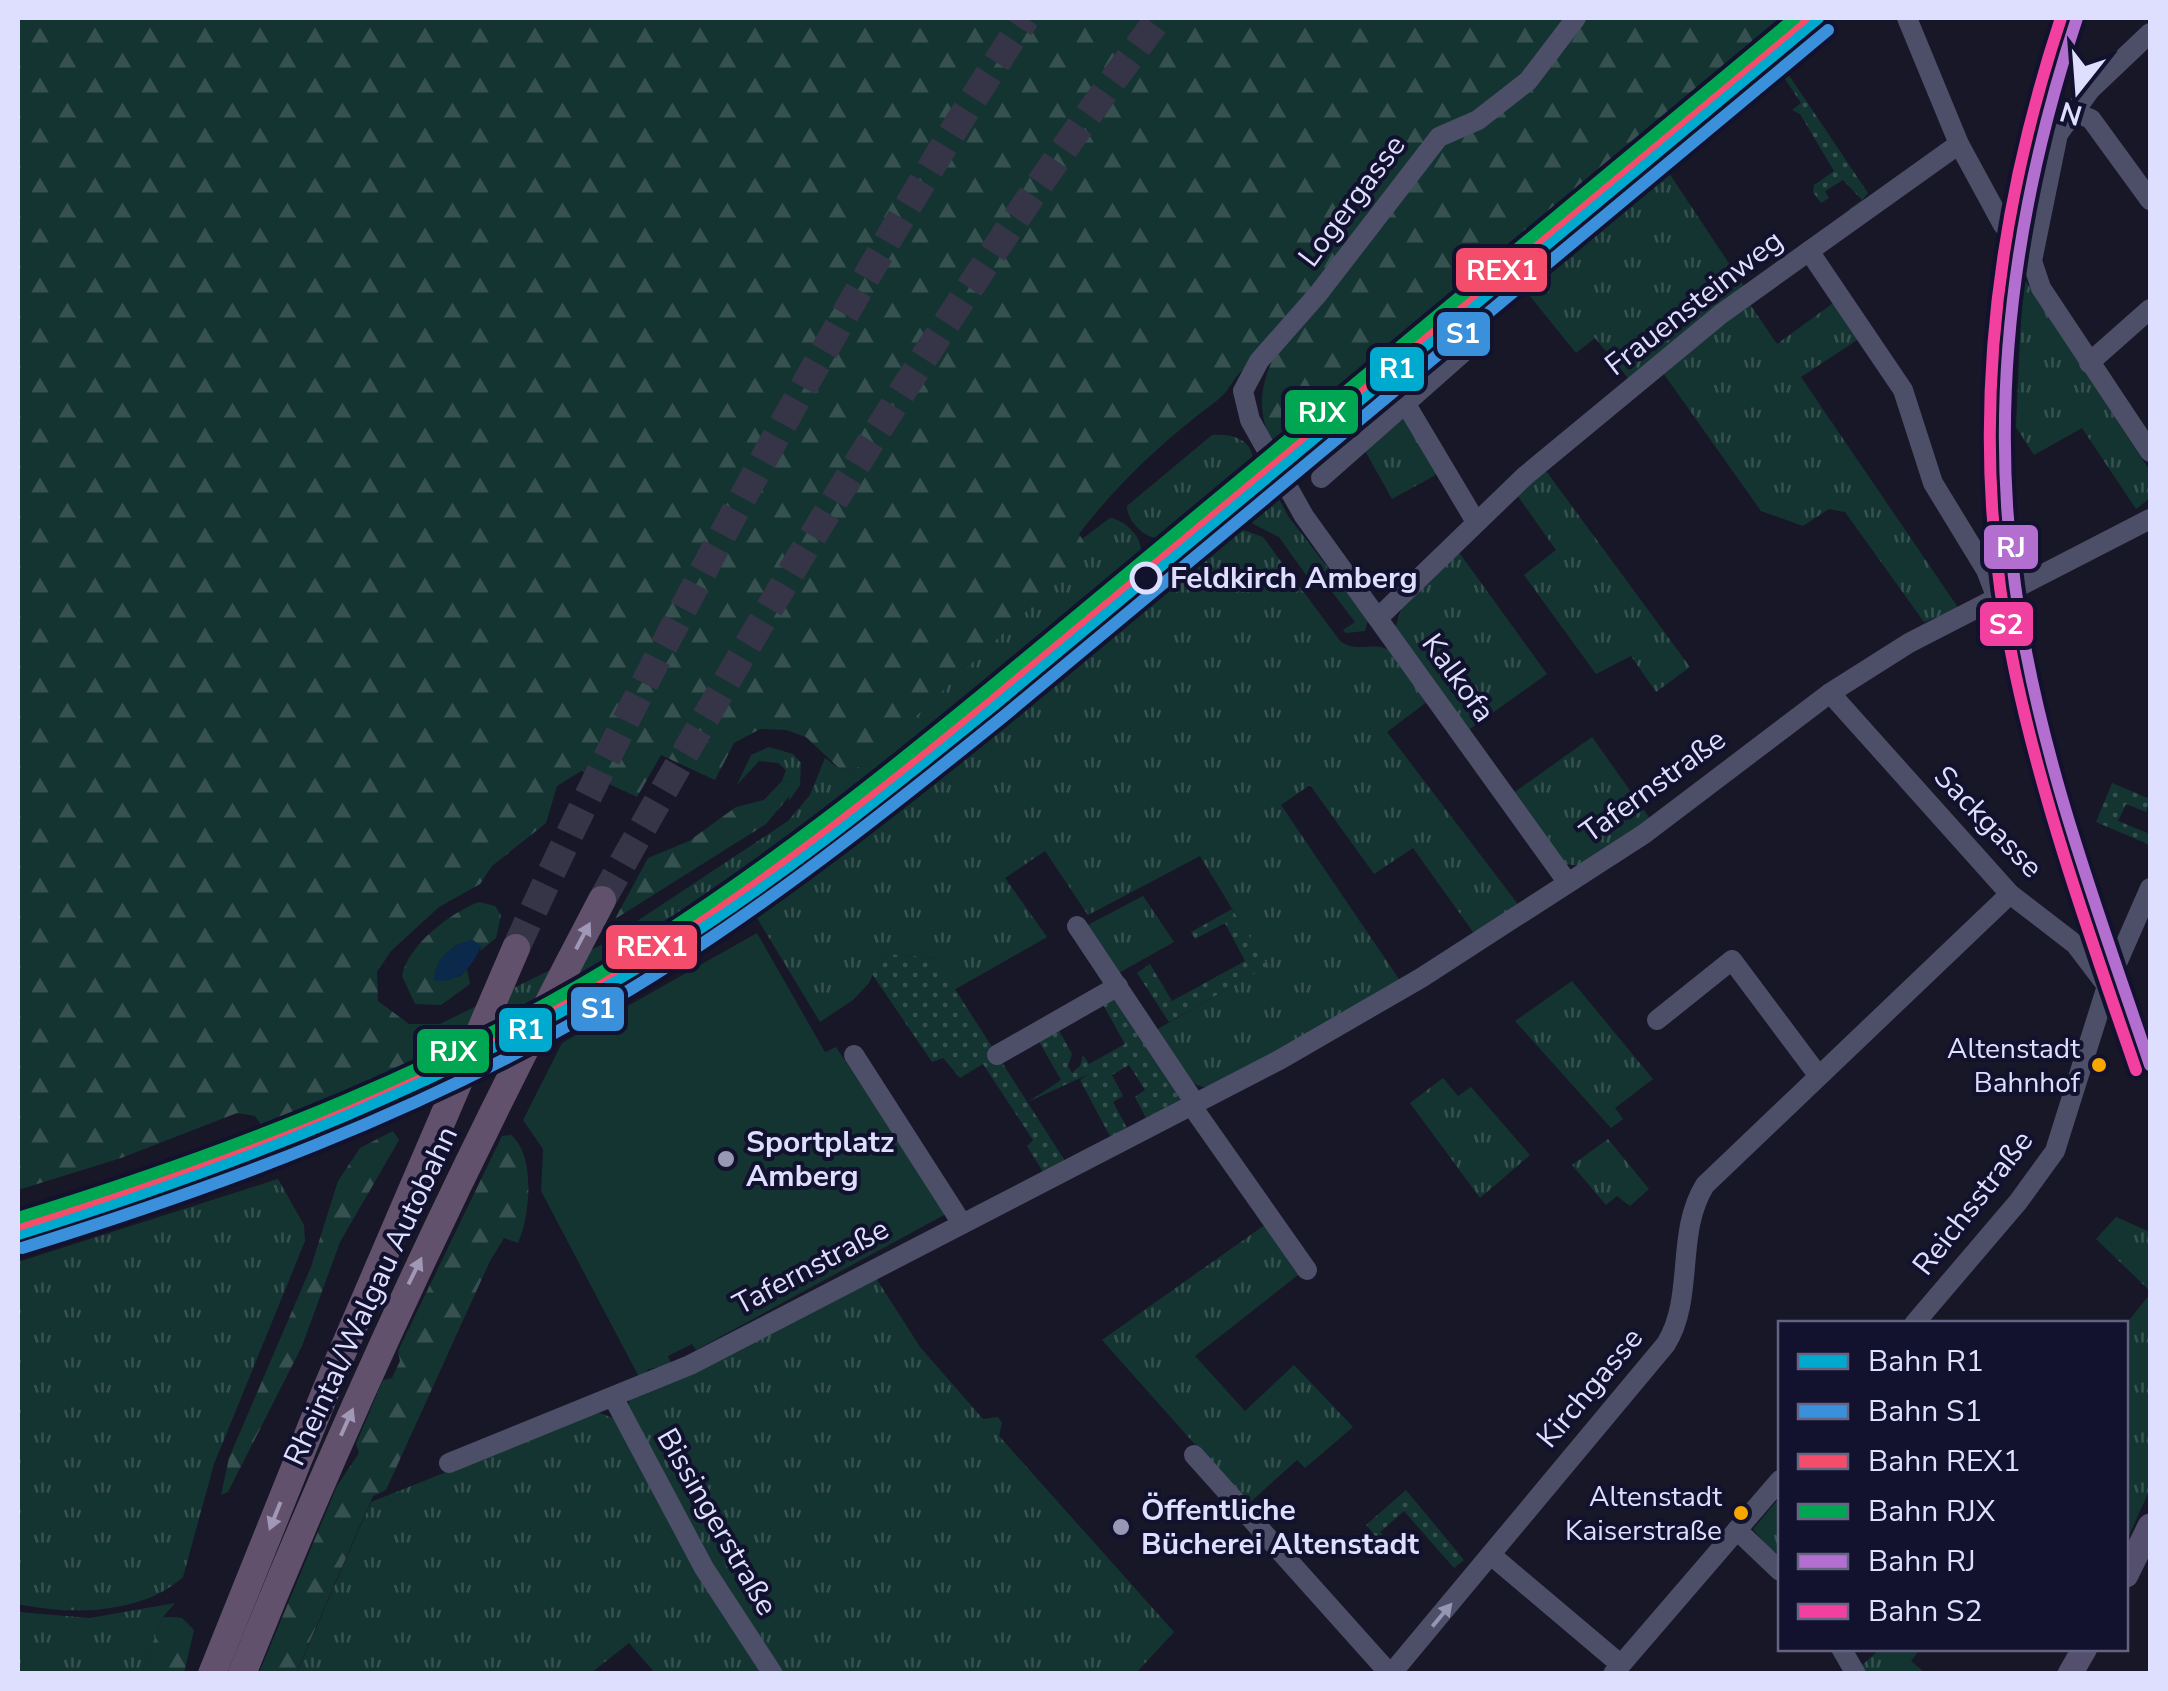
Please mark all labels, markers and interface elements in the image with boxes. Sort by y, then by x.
north arrow [2028,40,2128,140]
text: N [2055,92,2087,134]
street label: Logergasse [1289,127,1415,275]
street label: Frauensteinweg [1596,221,1792,385]
line badge: REX1 [1454,246,1549,294]
text: REX1 [1466,252,1538,290]
line badge: S1 [1435,310,1492,358]
text: S1 [1446,315,1480,353]
line badge: R1 [1368,345,1426,393]
text: R1 [1379,350,1415,388]
line badge: RJX [1283,388,1360,436]
text: RJX [1298,394,1346,432]
line badge: RJ [1982,523,2040,571]
text: RJ [1996,529,2026,567]
place label: Feldkirch Amberg [1170,558,1418,599]
marker: Feldkirch Amberg [1131,563,1161,593]
line badge: S2 [1978,600,2035,648]
text: S2 [1989,606,2023,644]
street label: Kalkofa [1412,625,1504,731]
street label: Tafernstraße [1572,719,1734,853]
street label: Sackgasse [1924,757,2052,887]
one-way arrow [574,922,591,951]
line badge: REX1 [604,923,699,971]
text: REX1 [616,928,688,966]
line badge: S1 [569,985,626,1033]
text: S1 [581,990,615,1028]
line badge: R1 [497,1006,554,1054]
text: R1 [508,1011,544,1049]
line badge: RJX [415,1027,491,1075]
place label: Altenstadt Bahnhof [1947,1030,2081,1102]
text: RJX [429,1033,477,1071]
marker: Altenstadt Bahnhof [2089,1055,2109,1075]
street label: Rheintal/Walgau Autobahn [274,1120,468,1472]
place label: Sportplatz Amberg [746,1122,894,1197]
street label: Reichsstraße [1903,1122,2043,1284]
marker: Sportplatz Amberg [715,1148,737,1170]
street label: Tafernstraße [726,1209,896,1325]
one-way arrow [407,1256,424,1285]
street label: Kirchgasse [1528,1319,1652,1457]
legend [1778,1321,2128,1651]
text: Bahn R1 [1868,1341,1984,1382]
text: Bahn S1 [1868,1391,1982,1432]
one-way arrow [339,1407,355,1437]
street label: Bissingerstraße [647,1421,787,1623]
text: Bahn REX1 [1868,1441,2021,1482]
place label: Altenstadt Kaiserstraße [1565,1478,1722,1550]
place label: Öffentliche Bücherei Altenstadt [1141,1490,1420,1565]
text: Bahn RJX [1868,1491,1996,1532]
one-way arrow [267,1502,283,1532]
marker: Altenstadt Kaiserstraße [1731,1503,1751,1523]
marker: Öffentliche Bücherei Altenstadt [1110,1516,1132,1538]
text: Bahn RJ [1868,1541,1976,1582]
text: Bahn S2 [1868,1591,1982,1632]
one-way arrow [1430,1602,1452,1627]

